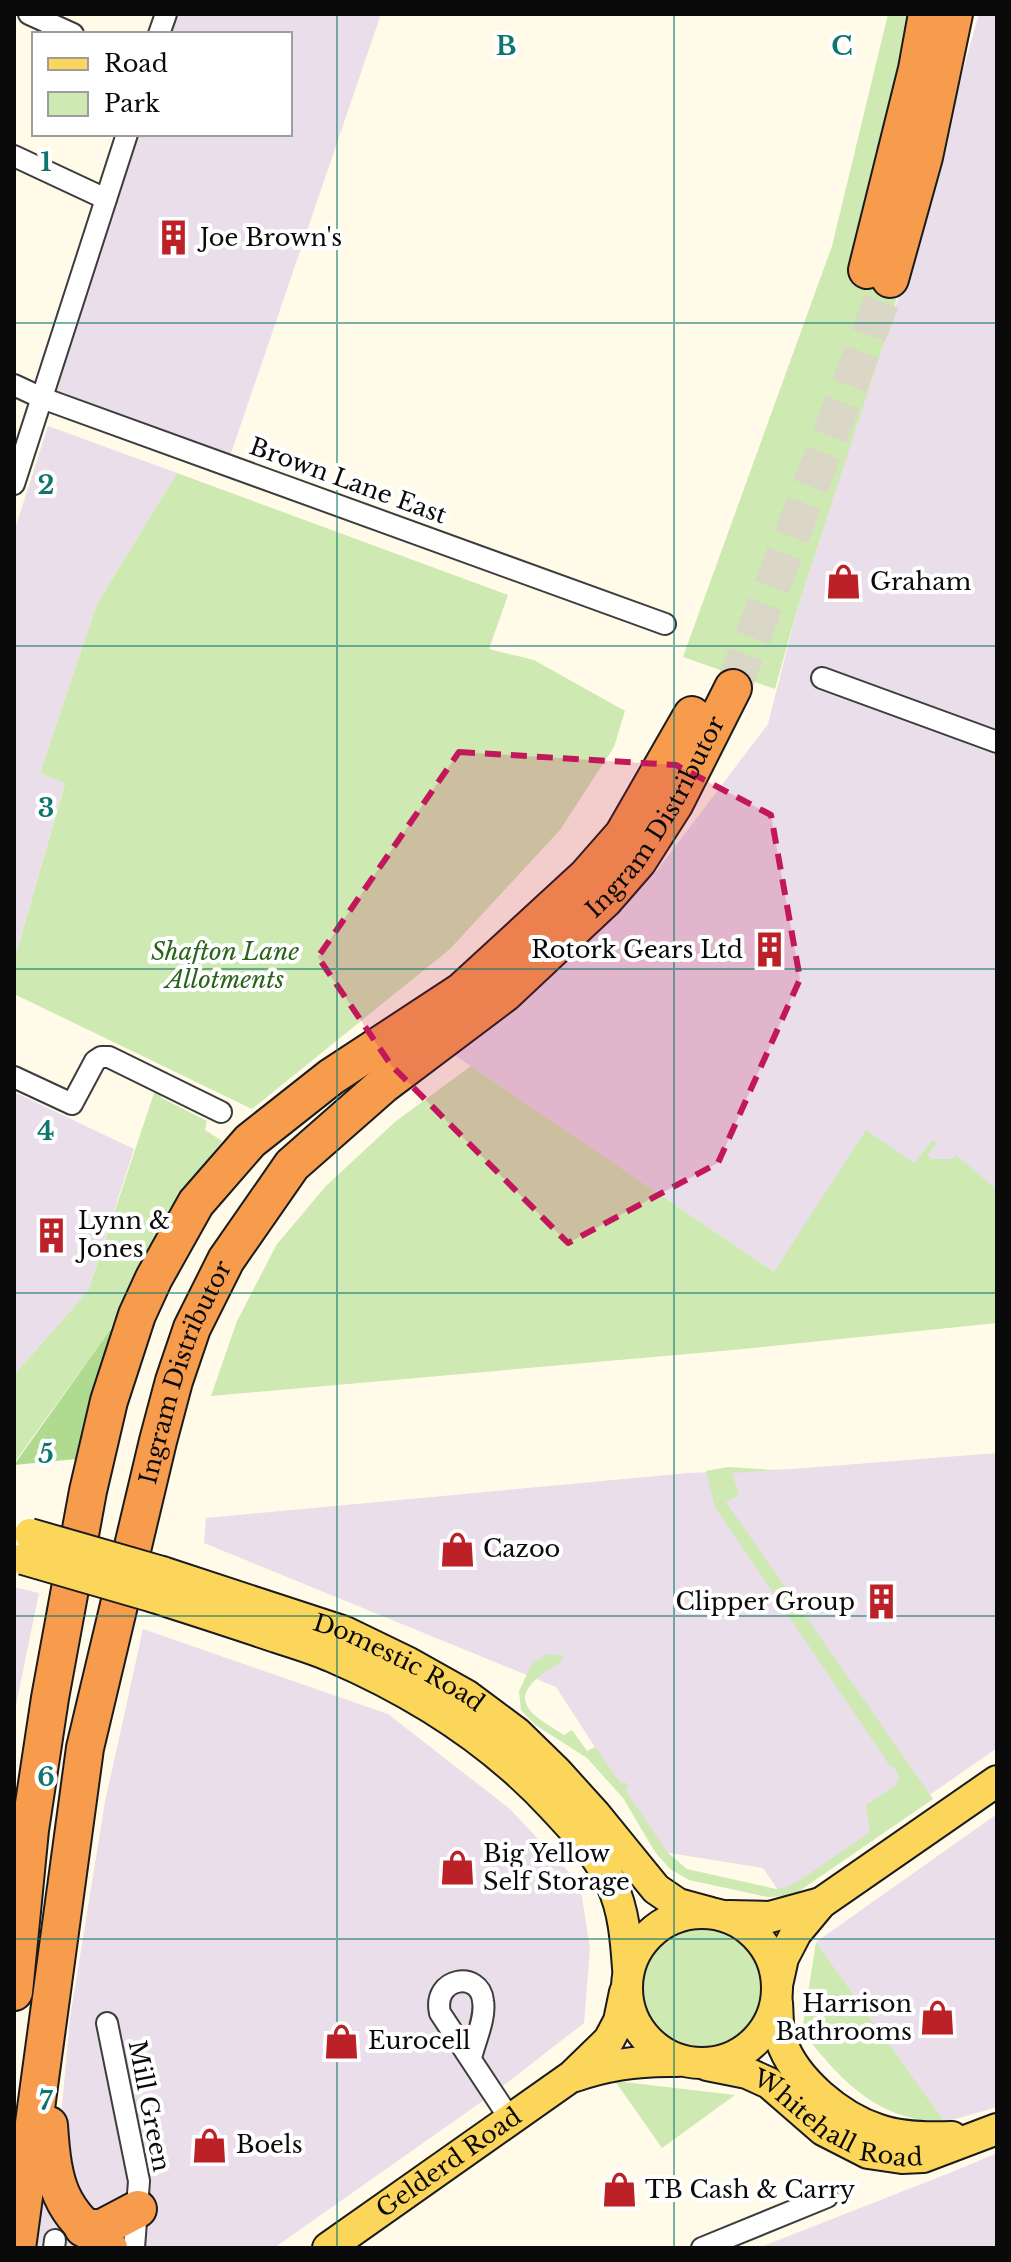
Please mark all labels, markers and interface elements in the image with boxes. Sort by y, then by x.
text: B [496,30,516,62]
text: C [831,30,853,62]
legend [32,32,292,136]
text: Road [104,49,168,78]
text: Park [104,89,160,118]
text: 1 [40,146,52,178]
building icon: Joe Brown's [155,219,193,257]
place label: Joe Brown's [197,223,342,252]
street label: Brown Lane East [246,431,451,530]
text: 2 [38,469,54,501]
shop icon: Graham [825,563,863,601]
place label: Graham [870,567,971,596]
street label: Ingram Distributor [580,711,731,923]
text: 3 [38,792,54,824]
building icon: Rotork Gears Ltd [750,931,788,969]
place label: Rotork Gears Ltd [531,935,743,964]
park label: Shafton Lane Allotments [151,937,299,994]
text: 4 [37,1115,55,1147]
place label: Lynn & Jones [75,1206,170,1263]
building icon: Lynn & Jones [33,1216,71,1254]
street label: Ingram Distributor [133,1255,238,1487]
text: 5 [38,1438,54,1470]
shop icon: Cazoo [438,1530,476,1568]
place label: Cazoo [483,1534,560,1563]
building icon: Clipper Group [862,1583,900,1621]
place label: Clipper Group [676,1587,855,1616]
street label: Domestic Road [310,1608,490,1718]
text: 6 [37,1761,55,1793]
place label: Big Yellow Self Storage [483,1839,630,1896]
shop icon: Big Yellow Self Storage [438,1849,476,1887]
place label: Harrison Bathrooms [775,1989,912,2046]
shop icon: Harrison Bathrooms [919,1999,957,2037]
shop icon: Eurocell [323,2022,361,2060]
place label: Eurocell [368,2026,471,2055]
street label: Mill Green [123,2038,176,2174]
street label: Whitehall Road [748,2063,923,2173]
text: 7 [39,2085,53,2117]
street label: Gelderd Road [371,2101,527,2223]
shop icon: Boels [191,2126,229,2164]
place label: Boels [236,2130,303,2159]
shop icon: TB Cash & Carry [600,2171,638,2209]
place label: TB Cash & Carry [645,2175,856,2204]

